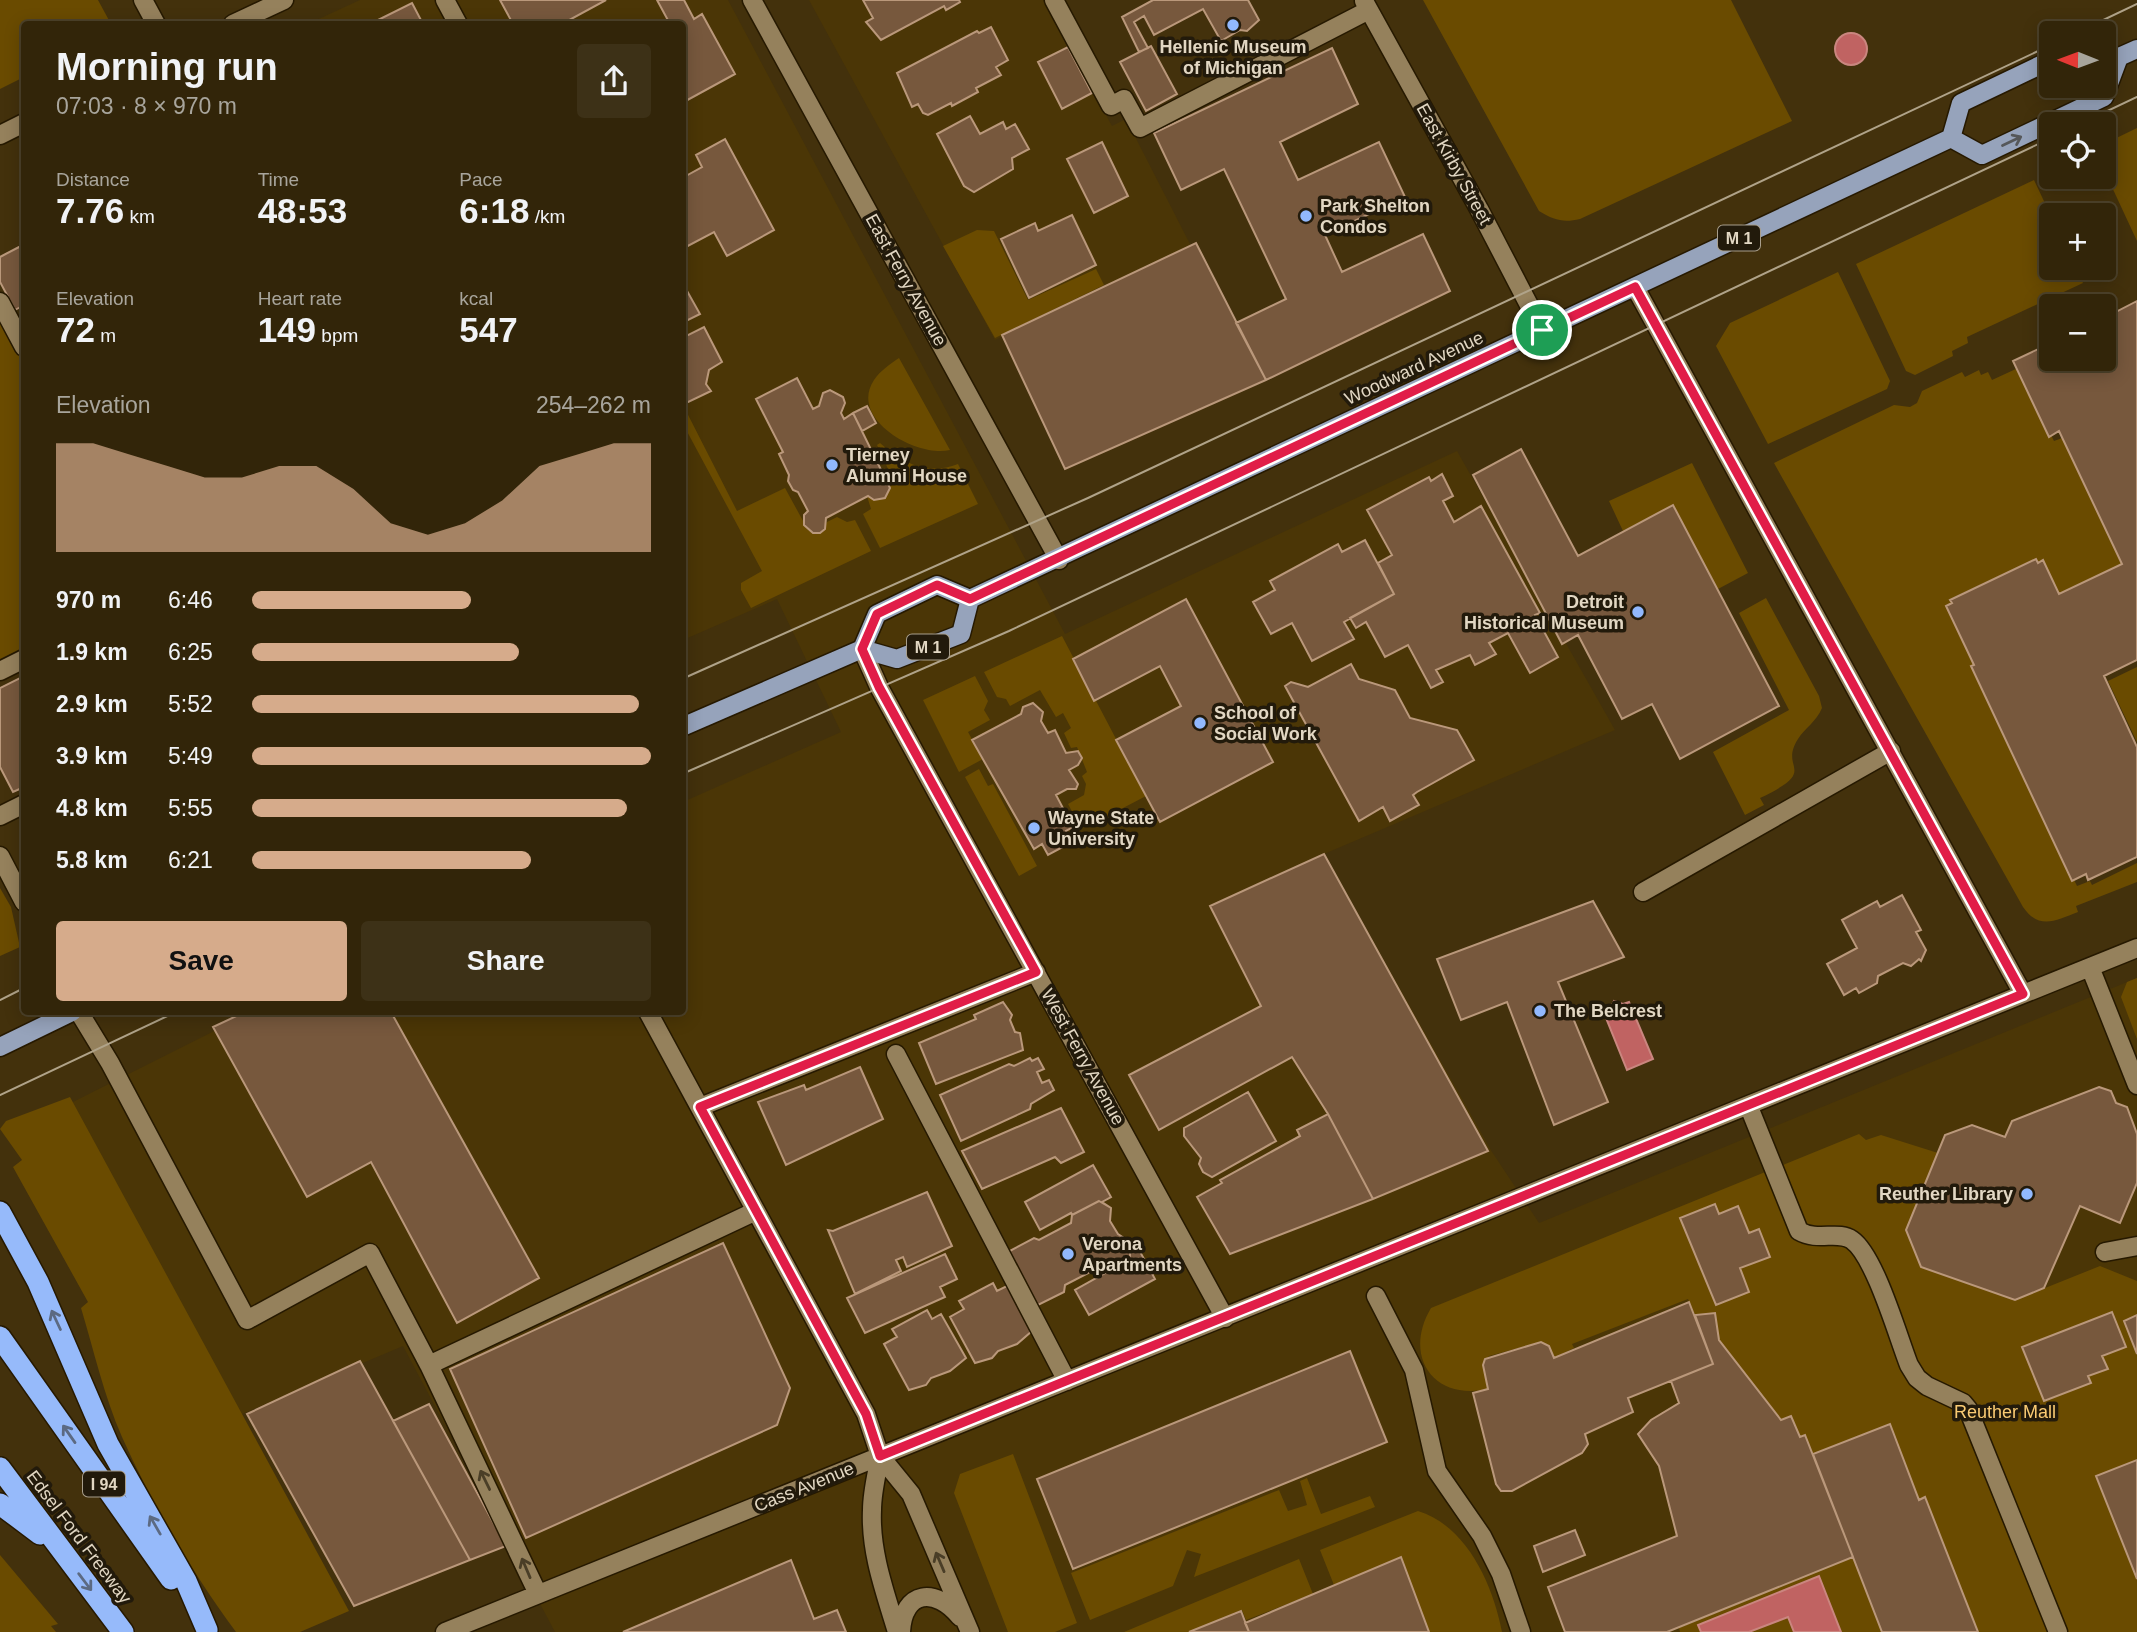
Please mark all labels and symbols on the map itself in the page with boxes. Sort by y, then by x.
marker: Hellenic Museum of Michigan [1225,17,1241,33]
north arrow [2039,21,2116,98]
place label: Hellenic Museum of Michigan [1159,37,1307,78]
street label: East Kirby Street [1413,100,1495,228]
one-way arrow [2001,133,2022,147]
place label: Park Shelton Condos [1320,196,1430,237]
marker: Park Shelton Condos [1298,208,1314,224]
street label: East Ferry Avenue [861,211,951,349]
road number: M 1 [1718,226,1760,250]
pin [1512,300,1572,360]
street label: Woodward Avenue [1342,327,1486,409]
place label: Tierney Alumni House [846,445,967,486]
marker: Tierney Alumni House [824,457,840,473]
place label: Detroit Historical Museum [1464,592,1624,633]
marker: Detroit Historical Museum [1630,604,1646,620]
road number: M 1 [907,634,949,660]
place label: School of Social Work [1214,703,1318,744]
marker: School of Social Work [1192,715,1208,731]
place label: Wayne State University [1048,808,1154,849]
marker: Wayne State University [1026,820,1042,836]
street label: West Ferry Avenue [1037,986,1129,1128]
place label: The Belcrest [1554,1001,1662,1021]
marker: The Belcrest [1532,1003,1548,1019]
place label: Reuther Library [1879,1184,2013,1204]
marker: Reuther Library [2019,1186,2035,1202]
place label: Verona Apartments [1082,1234,1182,1275]
marker: Verona Apartments [1060,1246,1076,1262]
one-way arrow [49,1310,63,1331]
park label: Reuther Mall [1954,1402,2056,1422]
one-way arrow [62,1425,76,1444]
street label: Cass Avenue [751,1458,857,1516]
street label: Edsel Ford Freeway [23,1467,135,1607]
one-way arrow [478,1470,491,1491]
road number: I 94 [83,1472,125,1496]
one-way arrow [148,1515,161,1536]
one-way arrow [933,1551,946,1573]
one-way arrow [519,1557,532,1579]
one-way arrow [77,1572,92,1591]

